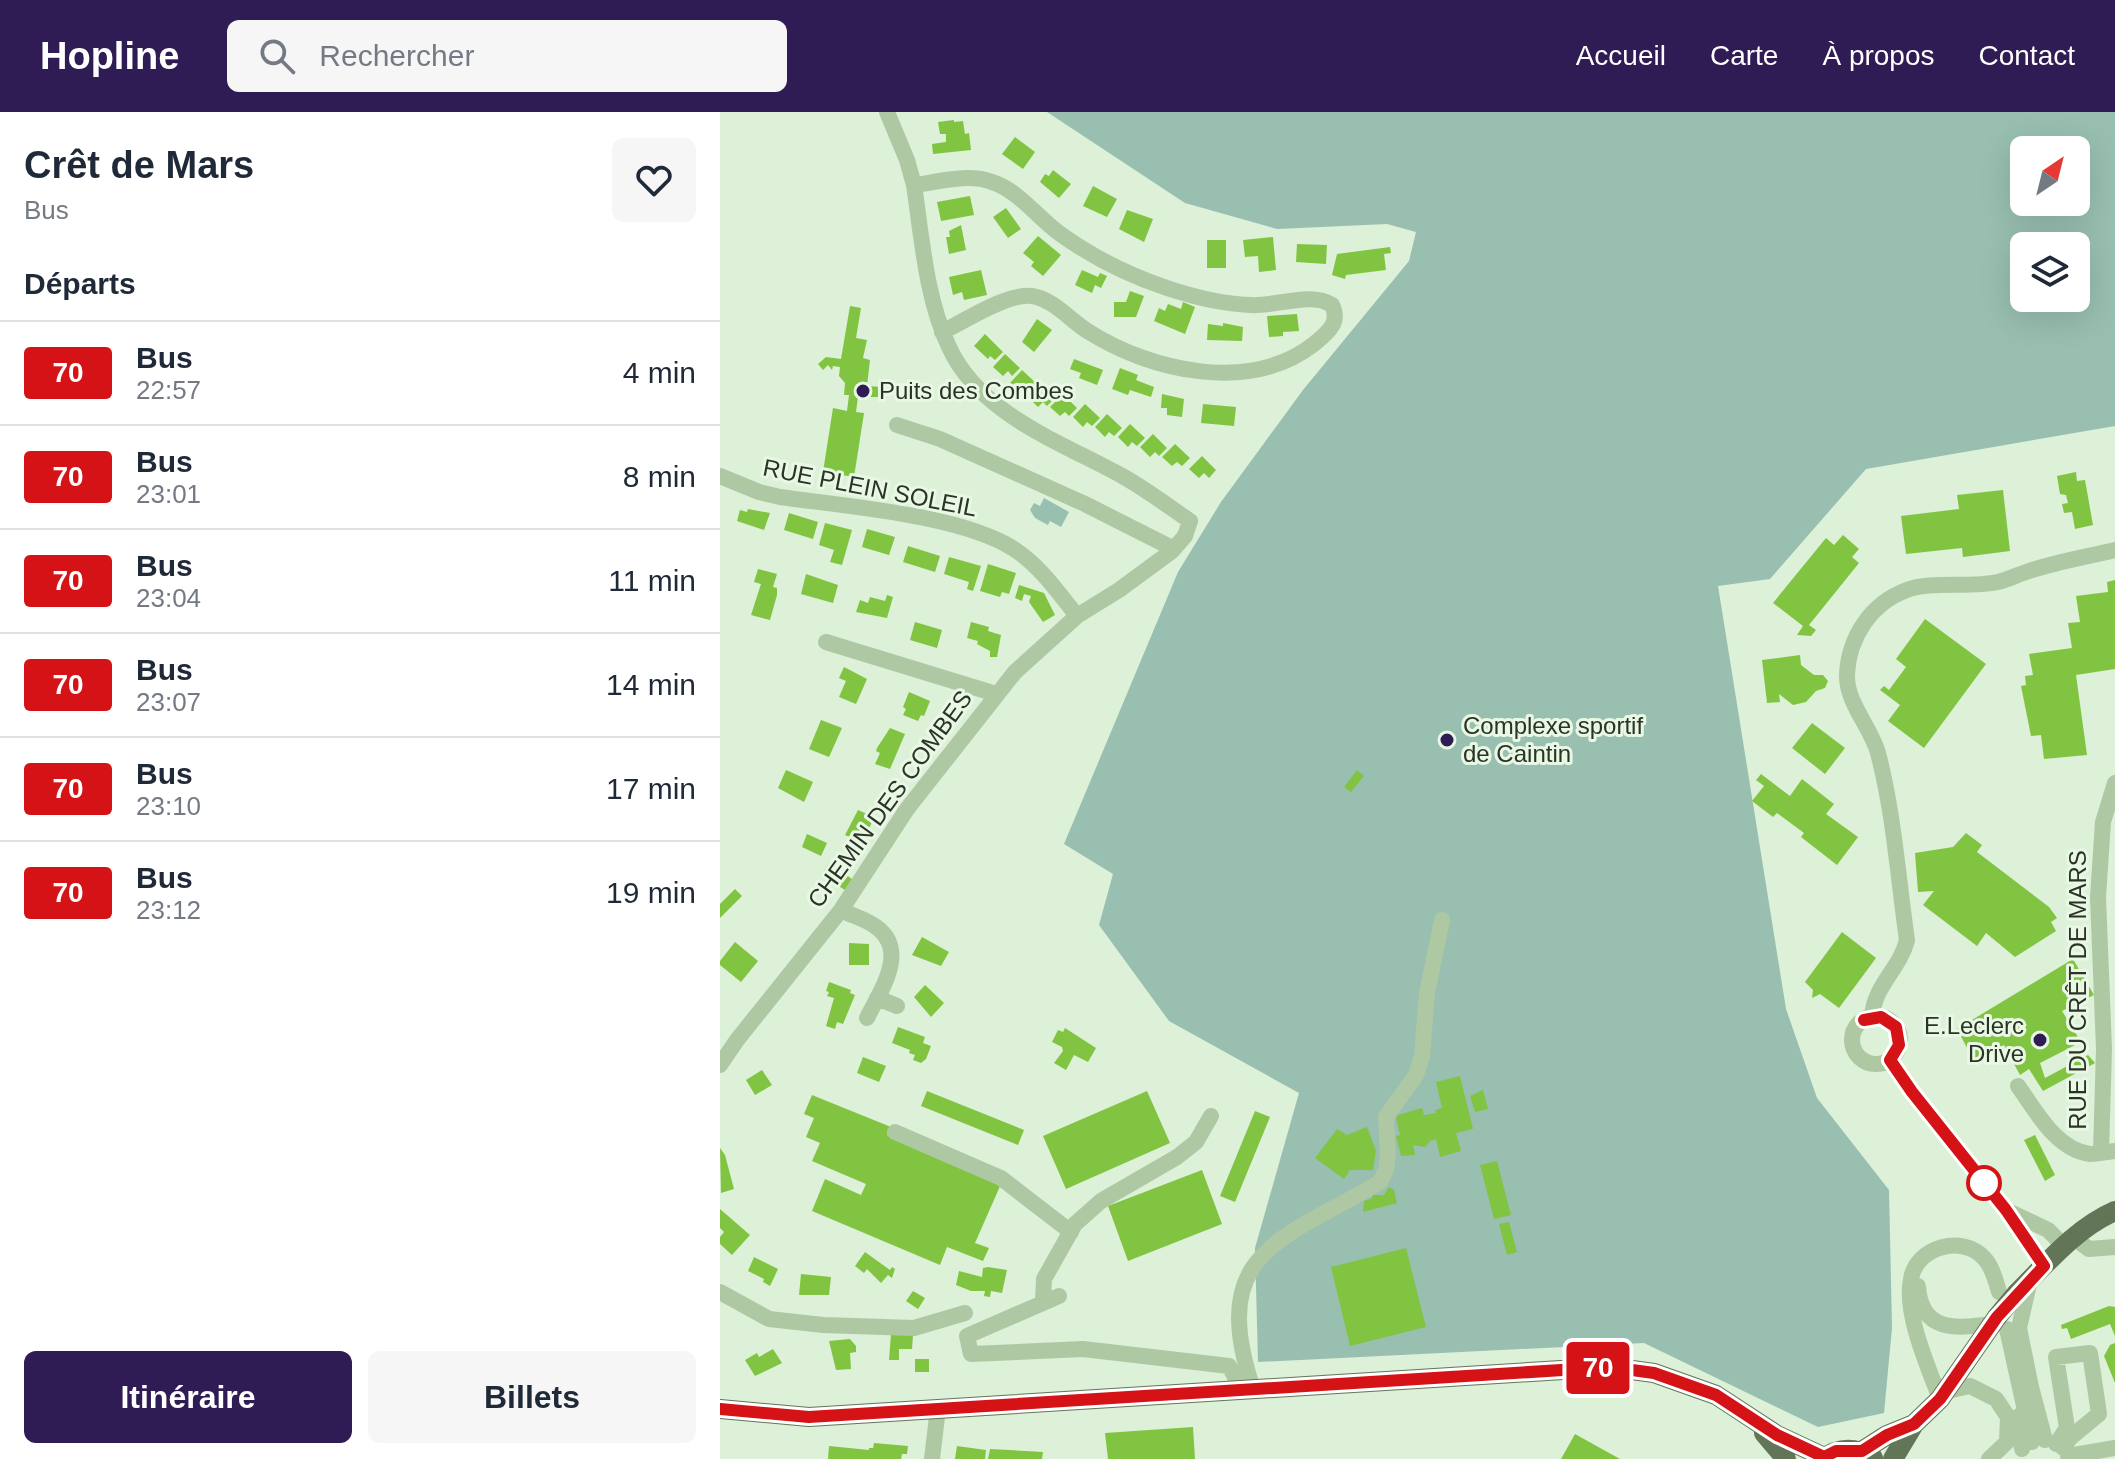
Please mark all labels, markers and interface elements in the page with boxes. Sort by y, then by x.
search box [227,20,787,92]
icon: search [255,34,299,78]
text: Hopline [40,35,179,77]
text: Rechercher [319,39,474,72]
text: Accueil [1576,40,1666,71]
text: Carte [1710,40,1778,71]
text: À propos [1822,40,1935,71]
text: Contact [1979,40,2075,71]
north arrow [2010,136,2090,216]
map controls [2010,136,2090,312]
button: heart [612,138,696,222]
text: Crêt de Mars [24,144,254,186]
text: Bus [24,195,69,225]
button: layers [2010,232,2090,312]
text: Départs [24,267,136,300]
text: Bus [136,341,193,374]
text: 4 min [623,356,696,389]
text: 70 [52,357,84,388]
text: 22:57 [136,375,201,405]
place label: Puits des Combes [879,377,1074,404]
marker: Puits des Combes [854,382,872,400]
text: Bus [136,445,193,478]
street label: RUE PLEIN SOLEIL [761,454,979,522]
text: 8 min [623,460,696,493]
text: 70 [52,461,84,492]
text: 23:01 [136,479,201,509]
text: Bus [136,549,193,582]
text: 11 min [608,564,696,597]
text: 70 [52,565,84,596]
text: 23:04 [136,583,201,613]
text: Bus [136,653,193,686]
text: 14 min [606,668,696,701]
text: 70 [52,669,84,700]
street label: CHEMIN DES COMBES [802,685,977,912]
text: 23:07 [136,687,201,717]
place label: Complexe sportif de Caintin [1463,712,1643,767]
marker: Complexe sportif de Caintin [1438,731,1456,749]
text: Bus [136,757,193,790]
text: 17 min [606,772,696,805]
text: 70 [52,773,84,804]
text: 23:10 [136,791,201,821]
street label: RUE DU CRÊT DE MARS [2064,850,2091,1130]
text: Bus [136,861,193,894]
text: 19 min [606,876,696,909]
text: 70 [52,877,84,908]
text: 23:12 [136,895,201,925]
place label: E.Leclerc Drive [1924,1012,2024,1067]
marker: E.Leclerc Drive [2031,1031,2049,1049]
unlabelled marker [1967,1166,2001,1200]
line badge: 70 [1562,1342,1634,1394]
button: Itinéraire [24,1351,352,1443]
button: Billets [368,1351,696,1443]
text: 70 [1582,1352,1614,1383]

